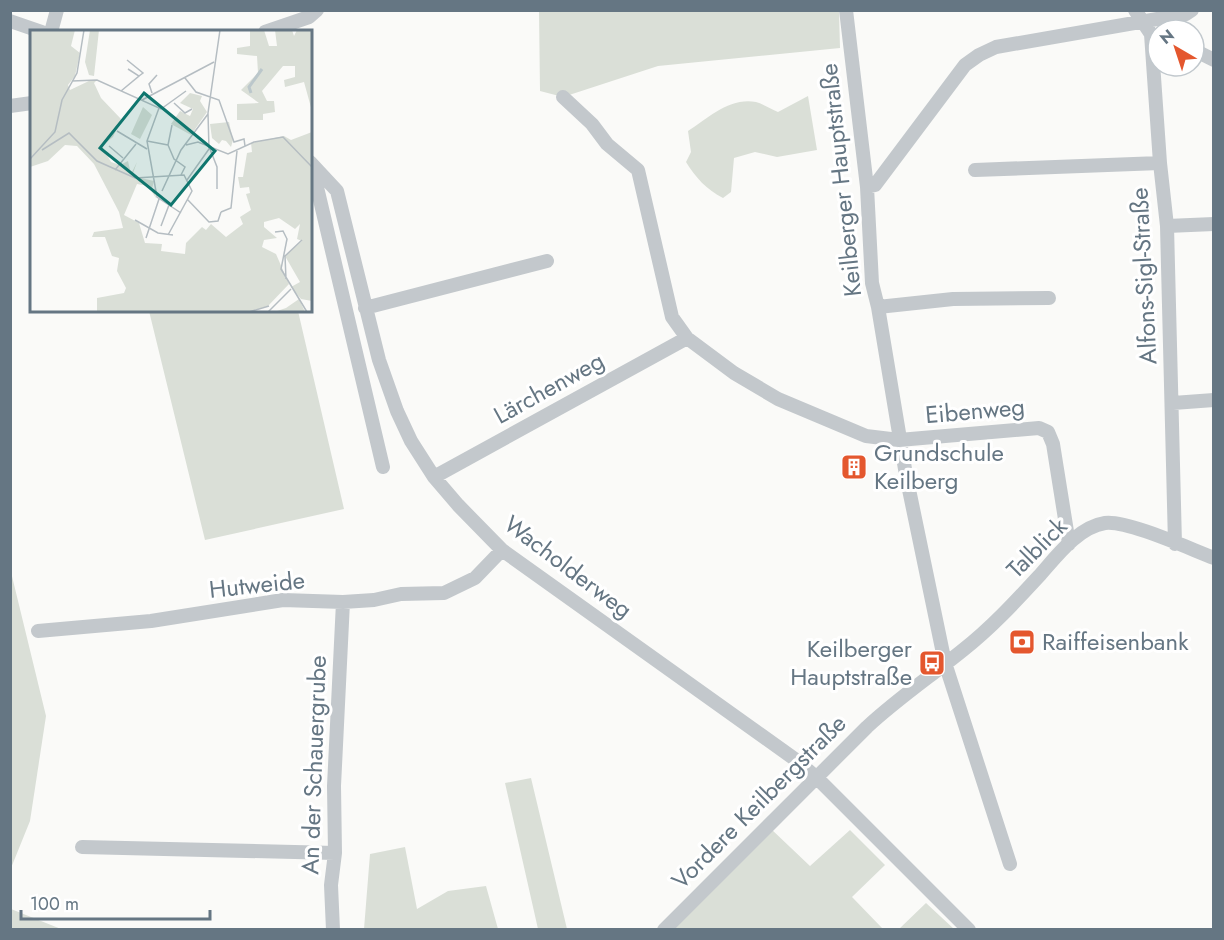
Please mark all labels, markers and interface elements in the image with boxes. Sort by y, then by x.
north arrow [1146,18,1206,78]
text: N [1155,24,1179,50]
inset map [30,30,312,312]
street label: Keilberger Hauptstraße [811,62,870,298]
street label: Alfons-Sigl-Straße [1121,187,1166,365]
street label: Lärchenweg [487,343,610,432]
street label: Eibenweg [924,389,1026,432]
place label: Grundschule Keilberg [874,435,1004,498]
building icon: Grundschule Keilberg [839,452,869,482]
street label: Wacholderweg [497,507,640,626]
street label: Talblick [998,509,1075,586]
street label: Hutweide [207,562,307,607]
place label: Raiffeisenbank [1042,624,1189,659]
bank icon: Raiffeisenbank [1007,627,1037,657]
place label: Keilberger Hauptstraße [790,631,913,694]
bus stop icon: Keilberger Hauptstraße [917,648,947,678]
street label: An der Schauergrube [292,655,335,875]
street label: Vordere Keilbergstraße [663,706,854,897]
scale bar [21,883,210,921]
text: 100 m [30,891,79,917]

